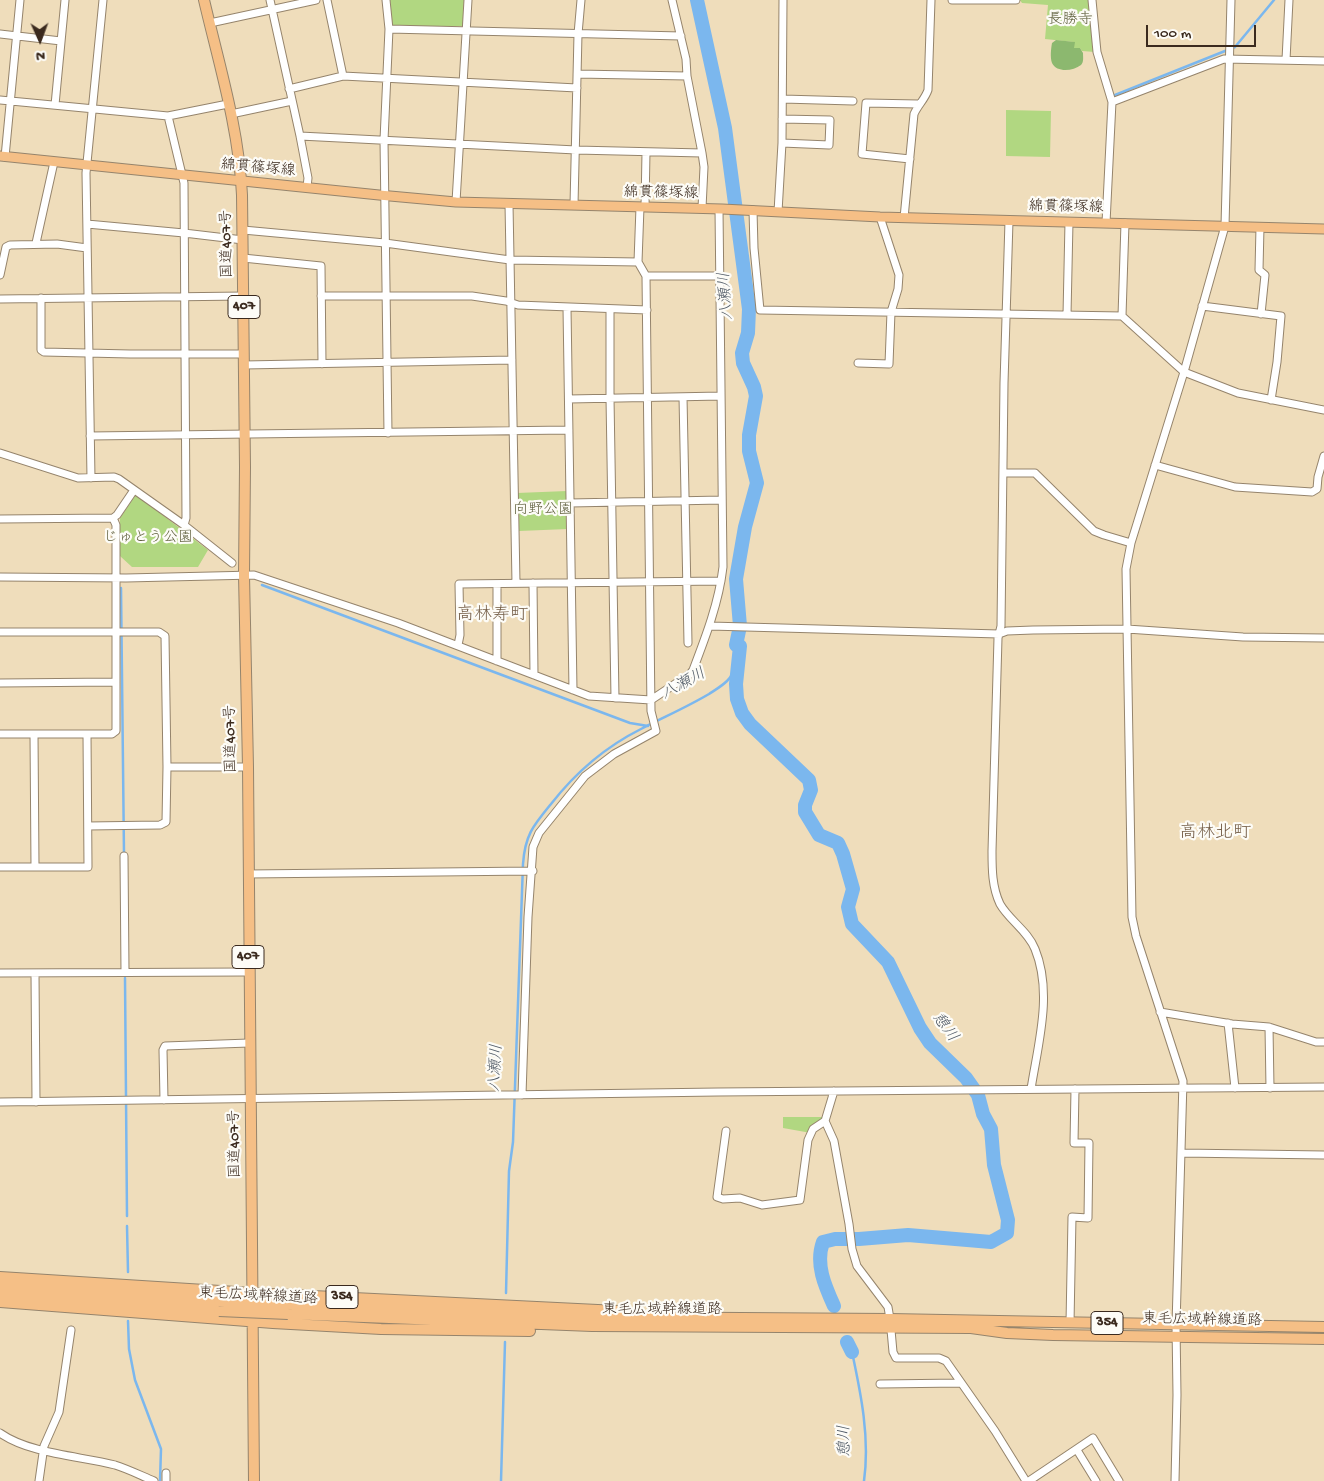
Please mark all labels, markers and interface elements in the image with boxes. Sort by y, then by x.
park label: 長勝寺 [1048,12,1092,30]
north arrow [15,15,65,65]
scale bar [1149,15,1259,47]
text: 100 m [1154,25,1191,43]
text: N [36,47,45,64]
street label: 綿貫篠塚線 [220,157,296,181]
street label: 綿貫篠塚線 [623,184,699,204]
street label: 綿貫篠塚線 [1028,198,1104,218]
street label: 国道407号 [218,210,238,278]
water label: 八瀬川 [716,271,738,321]
road number: 407 [228,296,260,318]
park label: 向野公園 [513,502,573,520]
park label: じゅとう公園 [103,530,193,548]
district label: 高林寿町 [456,605,528,627]
water label: 八瀬川 [658,665,710,705]
street label: 国道407号 [222,705,242,773]
district label: 高林北町 [1179,823,1251,845]
road number: 407 [232,946,264,969]
water label: 憩川 [927,1009,961,1047]
water label: 八瀬川 [486,1044,508,1092]
street label: 国道407号 [226,1110,246,1178]
street label: 東毛広域幹線道路 [198,1285,318,1309]
road number: 354 [326,1285,358,1308]
street label: 東毛広域幹線道路 [602,1302,722,1320]
street label: 東毛広域幹線道路 [1142,1311,1262,1331]
road number: 354 [1091,1312,1123,1335]
water label: 憩川 [836,1425,856,1457]

